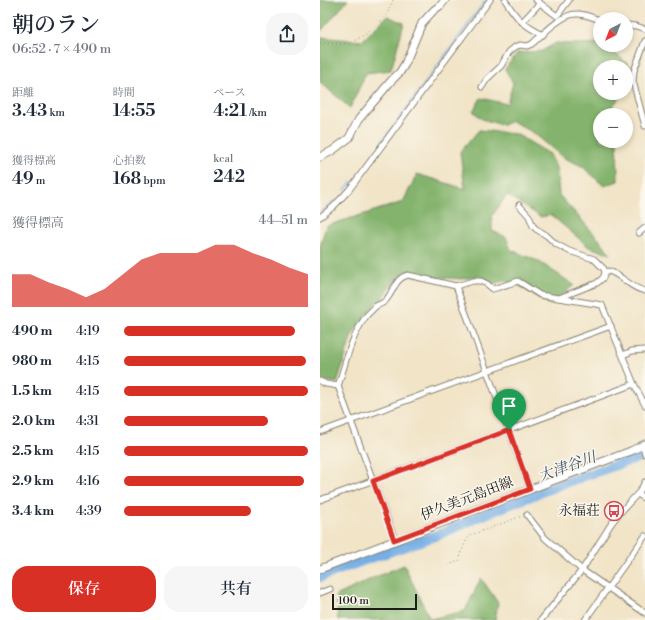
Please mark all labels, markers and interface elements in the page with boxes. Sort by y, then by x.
text: 朝のラン [12,12,100,39]
north arrow [593,12,633,52]
map controls [593,12,633,148]
button: share [266,13,308,55]
text: 06:52 · 7 × 490 m [12,41,111,57]
button: + [593,60,633,100]
text: 距離 [12,86,34,100]
text: 時間 [113,86,135,100]
text: ペース [213,86,246,100]
text: 3.43 [12,100,47,122]
text: 14:55 [113,100,155,122]
text: 4:21 [213,100,247,122]
text: km [47,106,65,120]
text: /km [247,106,267,120]
button: − [593,108,633,148]
text: kcal [213,152,233,166]
text: 獲得標高 [12,154,56,168]
text: 心拍数 [113,154,146,168]
text: 242 [213,166,245,188]
text: 49 [12,168,34,190]
text: 168 [113,168,141,190]
text: m [34,174,45,188]
text: bpm [141,174,166,188]
text: 44–51 m [258,212,308,228]
text: 獲得標高 [12,215,64,231]
text: 490 m [12,323,52,339]
text: 4:19 [76,323,100,339]
text: 980 m [12,353,52,369]
text: 4:15 [76,353,99,369]
text: 1.5 km [12,383,52,399]
text: 4:15 [76,383,99,399]
pin [492,389,526,430]
icon: arrive [498,395,520,417]
text: 2.0 km [12,413,55,429]
text: 4:31 [76,413,99,429]
text: 2.5 km [12,443,54,459]
text: 4:15 [76,443,99,459]
water label: 大津谷川 [536,447,600,486]
text: 2.9 km [12,473,54,489]
text: 4:16 [76,473,100,489]
street label: 伊久美元島田線 [418,473,516,525]
bus stop icon: 永福荘 [603,500,625,522]
place label: 永福荘 [558,502,600,520]
text: 3.4 km [12,503,54,519]
text: 4:39 [76,503,102,519]
button: 保存 [12,566,156,612]
button: 共有 [164,566,308,612]
scale bar [332,592,417,611]
text: 100 m [338,594,369,608]

